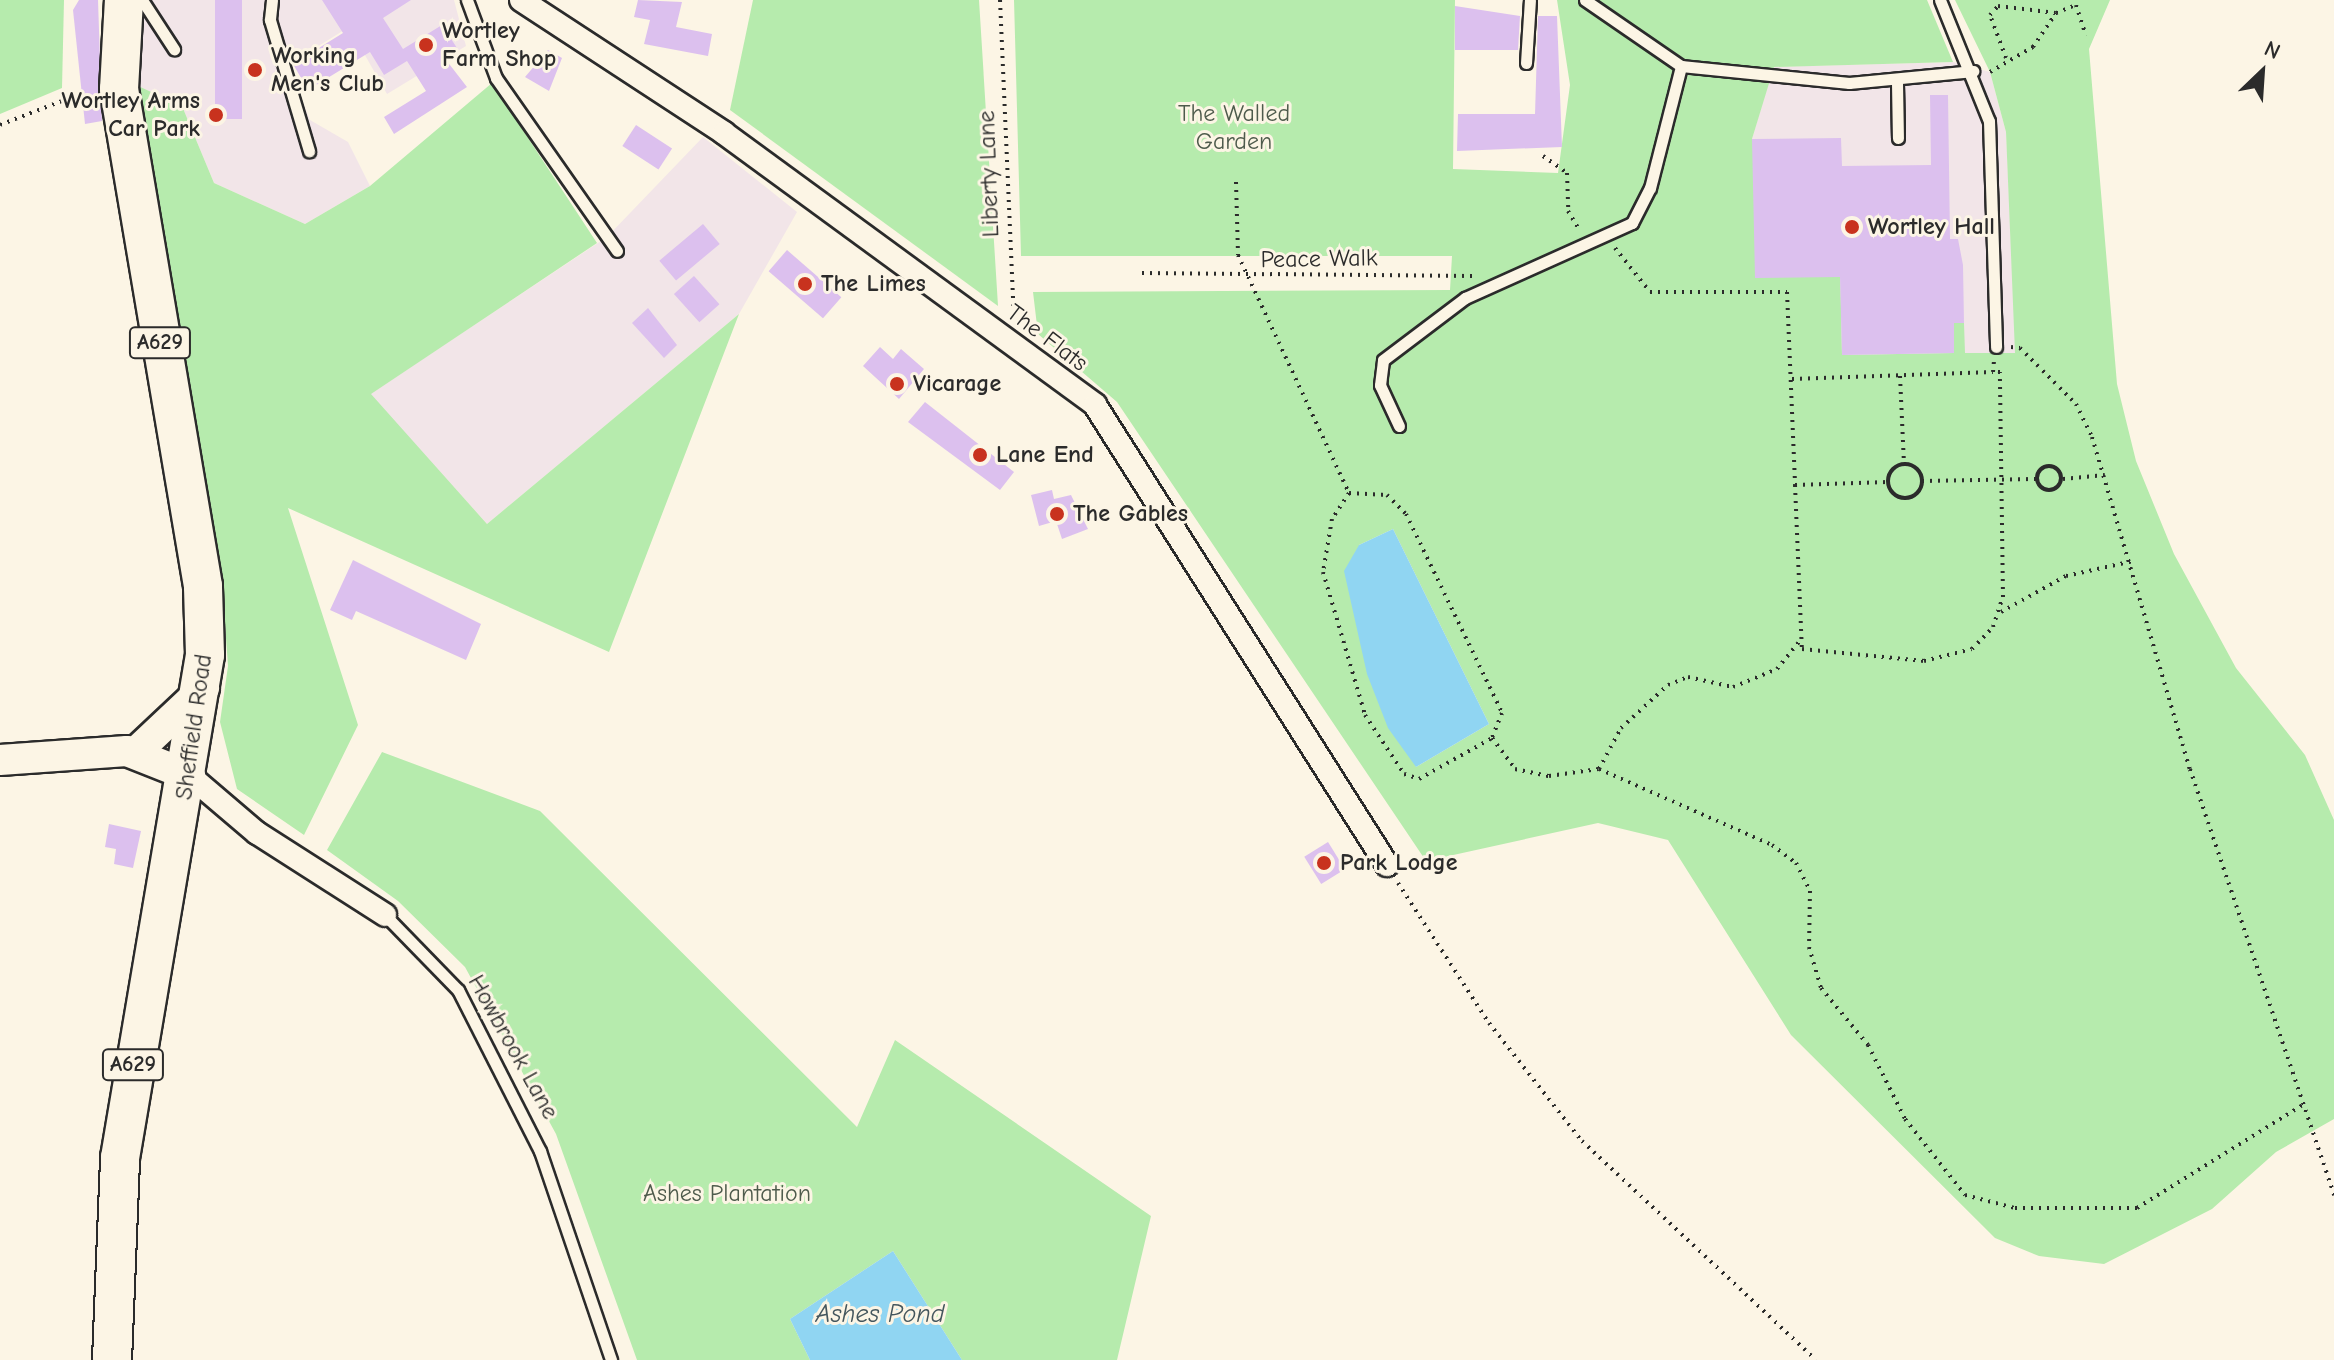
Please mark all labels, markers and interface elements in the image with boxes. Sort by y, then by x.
place label: Wortley Farm Shop [442,17,556,73]
north arrow [2222,32,2302,112]
text: N [2260,35,2284,65]
marker: Wortley Farm Shop [417,36,435,54]
place label: Working Men's Club [271,42,384,98]
marker: Working Men's Club [246,61,264,79]
place label: Wortley Arms Car Park [61,87,200,143]
park label: The Walled Garden [1178,100,1290,156]
marker: Wortley Arms Car Park [207,106,225,124]
street label: Liberty Lane [972,110,1006,238]
place label: Wortley Hall [1868,213,1995,241]
marker: Wortley Hall [1843,218,1861,236]
street label: Peace Walk [1260,244,1378,274]
place label: The Limes [821,270,926,298]
marker: The Limes [796,275,814,293]
street label: The Flats [1001,298,1093,378]
road number: A629 [128,325,192,361]
place label: Vicarage [913,370,1001,398]
marker: Vicarage [888,375,906,393]
place label: Lane End [996,441,1094,469]
marker: Lane End [971,446,989,464]
place label: The Gables [1073,500,1188,528]
marker: The Gables [1048,505,1066,523]
street label: Sheffield Road [170,652,218,802]
place label: Park Lodge [1340,849,1458,877]
marker: Park Lodge [1315,854,1333,872]
street label: Howbrook Lane [462,970,564,1124]
road number: A629 [101,1047,165,1083]
park label: Ashes Plantation [643,1180,811,1208]
water label: Ashes Pond [816,1299,944,1331]

